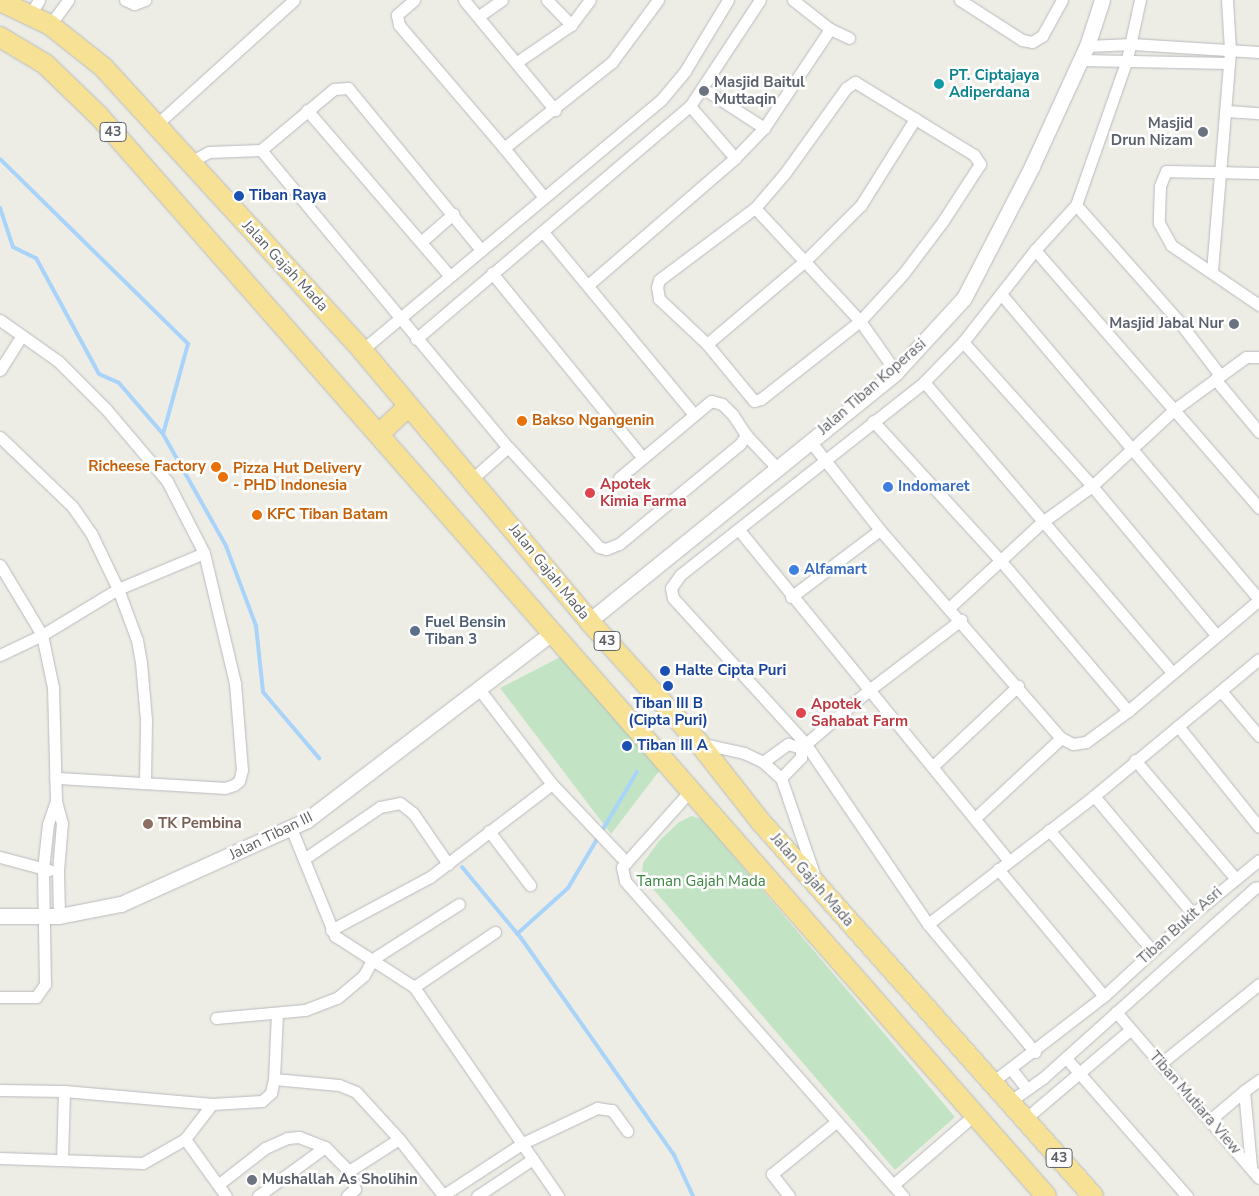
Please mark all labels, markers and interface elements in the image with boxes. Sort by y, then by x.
place label: PT. Ciptajaya Adiperdana [949,66,1039,101]
place label: Masjid Baitul Muttaqin [714,73,805,108]
marker: PT. Ciptajaya Adiperdana [933,78,945,90]
marker: Masjid Baitul Muttaqin [698,85,710,97]
place label: Masjid Drun Nizam [1111,114,1193,149]
road number: 43 [99,120,127,144]
marker: Masjid Drun Nizam [1197,126,1209,138]
place label: Tiban Raya [249,187,326,205]
marker: Tiban Raya [233,190,245,202]
street label: Jalan Gajah Mada [238,217,332,315]
place label: Masjid Jabal Nur [1109,315,1224,333]
marker: Masjid Jabal Nur [1228,318,1240,330]
street label: Jalan Tiban Koperasi [814,335,930,439]
place label: Bakso Ngangenin [532,412,654,430]
marker: Bakso Ngangenin [516,415,528,427]
place label: Richeese Factory [88,458,206,476]
place label: Pizza Hut Delivery - PHD Indonesia [233,459,361,494]
marker: Richeese Factory [210,461,222,473]
marker: Pizza Hut Delivery - PHD Indonesia [217,471,229,483]
place label: Apotek Kimia Farma [600,475,687,510]
place label: Indomaret [898,478,970,496]
marker: Indomaret [882,481,894,493]
marker: Apotek Kimia Farma [584,487,596,499]
place label: KFC Tiban Batam [267,506,388,524]
marker: KFC Tiban Batam [251,509,263,521]
street label: Jalan Gajah Mada [505,521,593,623]
place label: Alfamart [804,561,867,579]
marker: Alfamart [788,564,800,576]
place label: Fuel Bensin Tiban 3 [425,613,506,648]
marker: Fuel Bensin Tiban 3 [409,625,421,637]
road number: 43 [593,630,621,652]
place label: Halte Cipta Puri [675,662,786,680]
marker: Halte Cipta Puri [659,665,671,677]
marker: Tiban III B (Cipta Puri) [662,680,674,692]
place label: Tiban III B (Cipta Puri) [628,694,708,729]
place label: Apotek Sahabat Farm [811,695,908,730]
marker: Apotek Sahabat Farm [795,707,807,719]
place label: Tiban III A [637,737,708,755]
marker: Tiban III A [621,740,633,752]
street label: Jalan Tiban III [226,808,316,864]
place label: TK Pembina [158,815,242,833]
marker: TK Pembina [142,818,154,830]
street label: Jalan Gajah Mada [767,830,857,930]
park label: Taman Gajah Mada [636,873,766,891]
street label: Tiban Bukit Asri [1134,883,1226,969]
street label: Tiban Mutiara View [1145,1048,1245,1158]
road number: 43 [1045,1146,1073,1170]
place label: Mushallah As Sholihin [262,1171,418,1189]
marker: Mushallah As Sholihin [246,1174,258,1186]

